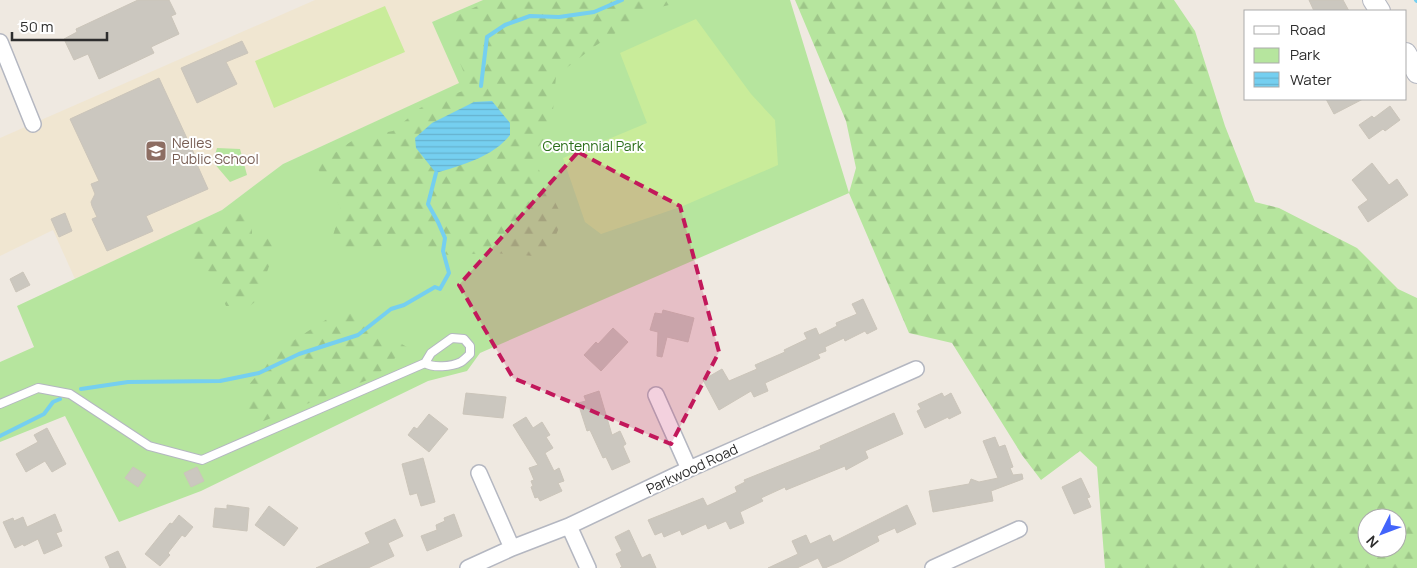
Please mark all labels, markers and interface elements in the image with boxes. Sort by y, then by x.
scale bar [12,10,108,42]
legend [1244,10,1407,100]
text: 50 m [20,16,54,37]
text: Road [1290,19,1326,40]
text: Park [1290,44,1320,65]
text: Water [1290,69,1332,90]
place label: Nelles Public School [172,133,259,168]
park label: Centennial Park [542,136,645,155]
school or university icon: Nelles Public School [144,139,168,163]
street label: Parkwood Road [643,439,741,498]
north arrow [1357,508,1407,558]
text: N [1362,532,1382,552]

